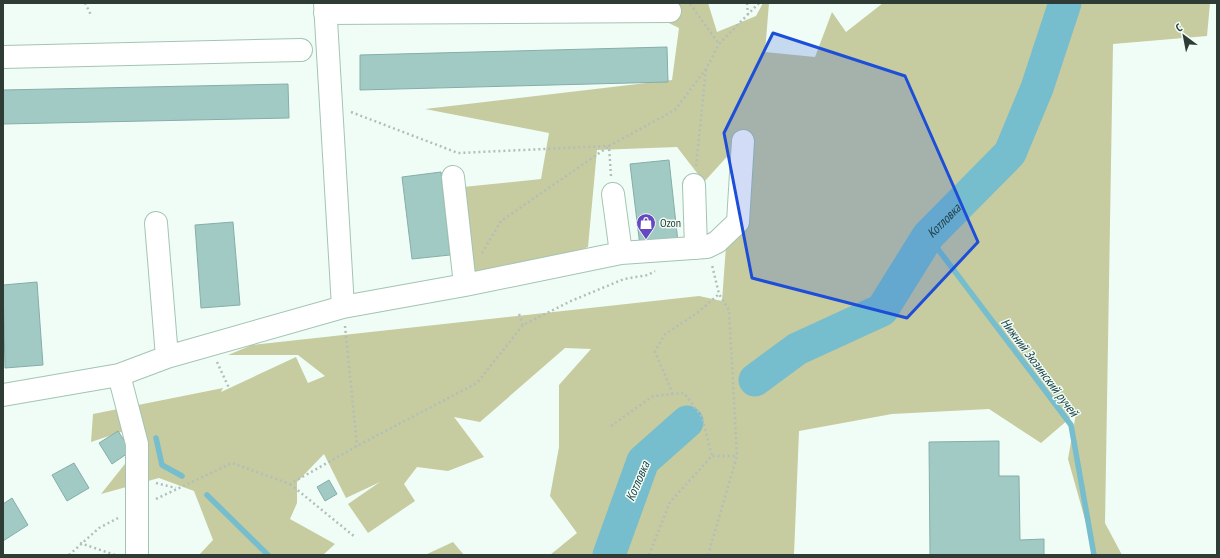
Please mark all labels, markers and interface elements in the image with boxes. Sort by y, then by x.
north arrow [1164,16,1204,56]
text: С [1173,20,1185,35]
water label: Котловка [923,199,965,241]
shop icon: Ozon [635,212,657,240]
place label: Ozon [660,215,681,230]
water label: Нижний Зюзинский ручей [997,315,1083,421]
water label: Котловка [622,458,654,504]

